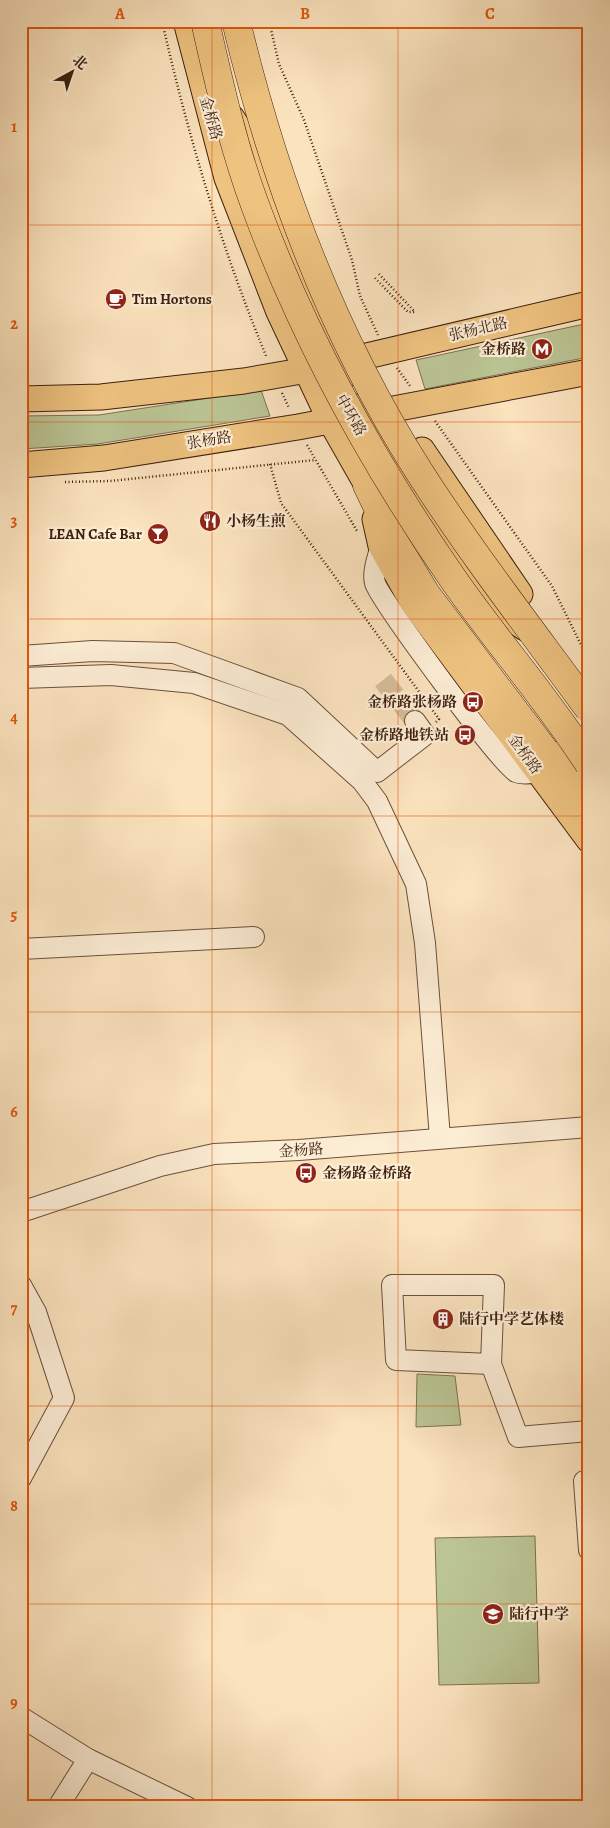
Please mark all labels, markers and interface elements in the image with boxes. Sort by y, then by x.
text: A [114,3,126,25]
text: B [300,3,310,25]
text: C [485,3,495,25]
north arrow [48,48,98,98]
text: 北 [69,51,92,74]
street label: 金桥路 [195,94,227,142]
text: 1 [11,116,17,138]
cafe icon: Tim Hortons [104,287,128,311]
place label: Tim Hortons [132,289,212,309]
text: 2 [10,313,18,335]
street label: 张杨北路 [447,313,509,345]
metro station icon: 金桥路 [530,337,554,361]
place label: 金桥路 [481,339,526,359]
street label: 中环路 [331,391,371,439]
street label: 张杨路 [185,427,233,453]
restaurant icon: 小杨生煎 [198,509,222,533]
text: 3 [11,510,18,532]
place label: 小杨生煎 [226,511,286,531]
bar icon: LEAN Cafe Bar [146,522,170,546]
place label: LEAN Cafe Bar [49,524,142,544]
bus stop icon: 金桥路张杨路 [461,690,485,714]
place label: 金桥路张杨路 [367,692,457,712]
text: 4 [10,707,18,729]
bus stop icon: 金桥路地铁站 [453,723,477,747]
place label: 金桥路地铁站 [359,725,449,745]
street label: 金桥路 [504,730,546,778]
text: 5 [11,904,18,926]
text: 6 [10,1101,18,1123]
street label: 金杨路 [278,1138,324,1162]
bus stop icon: 金杨路金桥路 [294,1161,318,1185]
place label: 金杨路金桥路 [322,1163,412,1183]
text: 7 [11,1298,18,1320]
building icon: 陆行中学艺体楼 [431,1307,455,1331]
place label: 陆行中学艺体楼 [459,1309,564,1329]
text: 8 [10,1495,18,1517]
school or university icon: 陆行中学 [481,1602,505,1626]
place label: 陆行中学 [509,1604,569,1624]
text: 9 [10,1692,18,1714]

